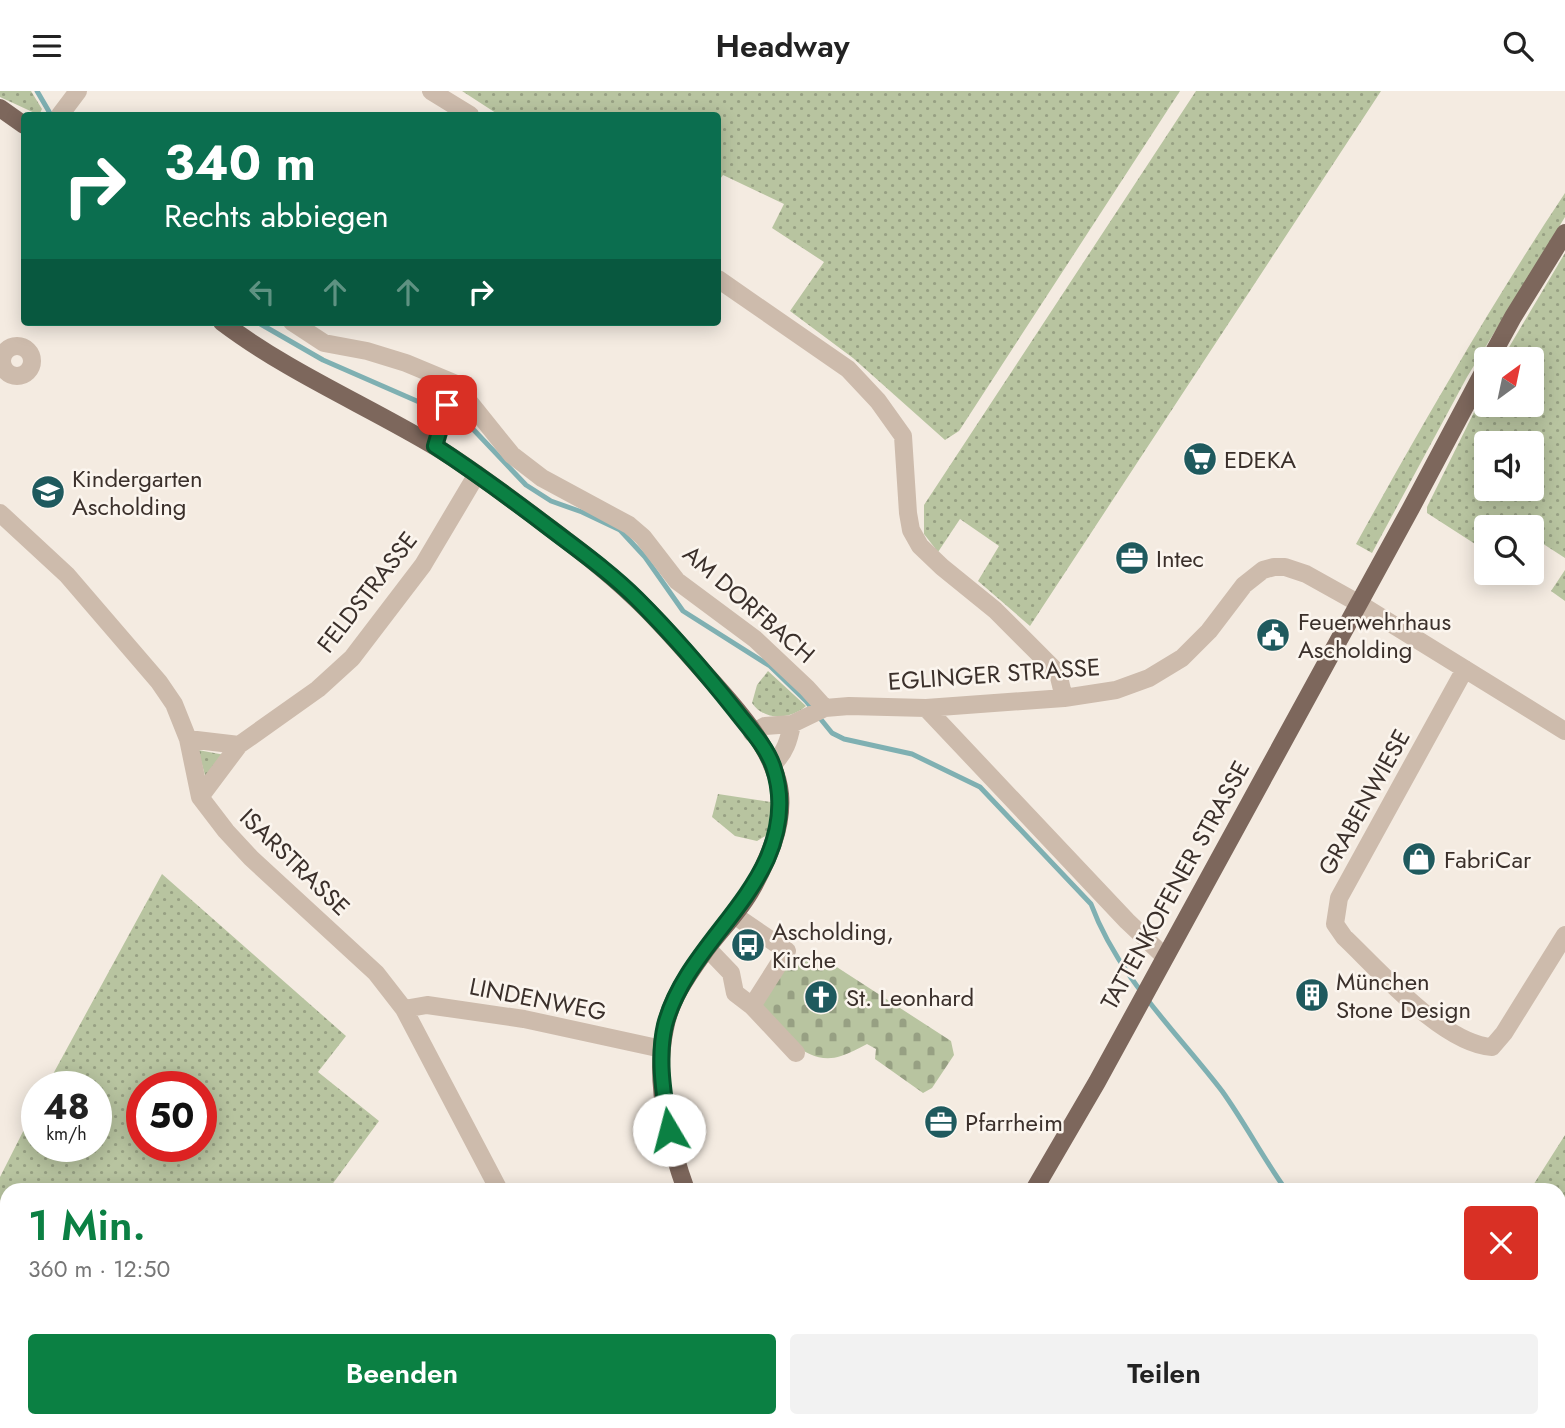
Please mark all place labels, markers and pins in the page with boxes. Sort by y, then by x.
pin [417,375,477,435]
supermarket icon: EDEKA [1181,440,1219,478]
place label: EDEKA [1224,442,1296,477]
place label: Kindergarten Ascholding [72,461,203,524]
school or university icon: Kindergarten Ascholding [29,473,67,511]
office icon: Intec [1113,539,1151,577]
place label: Intec [1156,541,1204,576]
place label: Feuerwehrhaus Ascholding [1298,604,1451,667]
public building icon: Feuerwehrhaus Ascholding [1254,616,1292,654]
shop icon: FabriCar [1400,840,1438,878]
place label: FabriCar [1444,842,1532,877]
place label: Ascholding, Kirche [772,914,894,977]
bus stop icon: Ascholding, Kirche [729,926,767,964]
place label: München Stone Design [1336,964,1471,1027]
building icon: München Stone Design [1293,976,1331,1014]
church icon: St. Leonhard [802,978,840,1016]
place label: St. Leonhard [846,980,974,1015]
office icon: Pfarrheim [922,1103,960,1141]
place label: Pfarrheim [965,1105,1063,1140]

